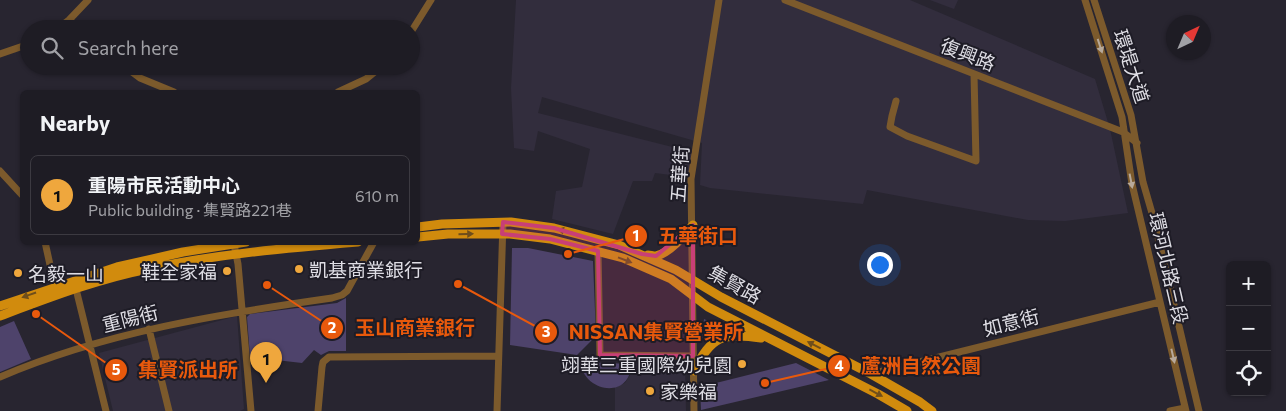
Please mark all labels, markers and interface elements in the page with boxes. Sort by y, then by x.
north arrow [1166,15,1211,60]
search box [20,20,420,75]
street label: 環堤大道 [1109,26,1155,106]
street label: 復興路 [937,33,999,75]
icon: search [38,34,66,62]
text: Search here [78,36,178,59]
one-way arrow [1096,39,1104,54]
text: Nearby [40,110,110,135]
street label: 五華街 [666,145,692,203]
text: 重陽市民活動中心 [88,173,240,196]
one-way arrow [1128,173,1136,189]
text: 1 [53,186,61,205]
text: 610 m [355,186,399,205]
text: Public building · 集賢路221巷 [88,200,292,219]
street label: 環河北路三段 [1145,210,1193,326]
callout: 五華街口 [623,218,748,253]
text: 五華街口 [658,223,738,247]
text: 1 [633,226,639,244]
one-way arrow [558,227,573,235]
one-way arrow [458,229,474,237]
your location [867,252,893,278]
one-way arrow [618,257,633,264]
place label: 凱基商業銀行 [309,258,423,281]
place label: 鞋全家福 [141,260,217,283]
street label: 集賢路 [704,260,766,308]
map controls [1226,261,1271,396]
button: + [1226,261,1271,306]
place label: 名毅一山 [28,262,104,285]
marker: 凱基商業銀行 [293,263,305,275]
marker: 鞋全家福 [221,265,233,277]
marker: 名毅一山 [12,267,24,279]
one-way arrow [21,291,36,299]
street label: 重陽街 [100,300,160,336]
street label: 如意街 [981,304,1041,340]
button: − [1226,306,1271,351]
callout: 玉山商業銀行 [320,310,485,345]
text: 玉山商業銀行 [355,315,475,339]
callout: NISSAN集賢營業所 [533,315,753,350]
text: 2 [328,318,336,336]
text: NISSAN集賢營業所 [569,319,743,343]
text: 3 [542,322,551,340]
one-way arrow [806,341,821,349]
pin: 1 [250,342,282,383]
callout: 蘆洲自然公園 [826,348,991,383]
one-way arrow [1169,348,1177,363]
button: locate [1226,351,1271,396]
callout: 集賢派出所 [103,352,248,387]
place label: 翊華三重國際幼兒園 [561,353,732,376]
text: 蘆洲自然公園 [861,353,981,377]
text: 4 [834,356,844,374]
text: 集賢派出所 [138,357,238,381]
marker: 翊華三重國際幼兒園 [736,358,748,370]
text: 5 [112,360,121,378]
place label: 家樂福 [660,380,717,403]
marker: 家樂福 [644,385,656,397]
one-way arrow [868,389,883,397]

